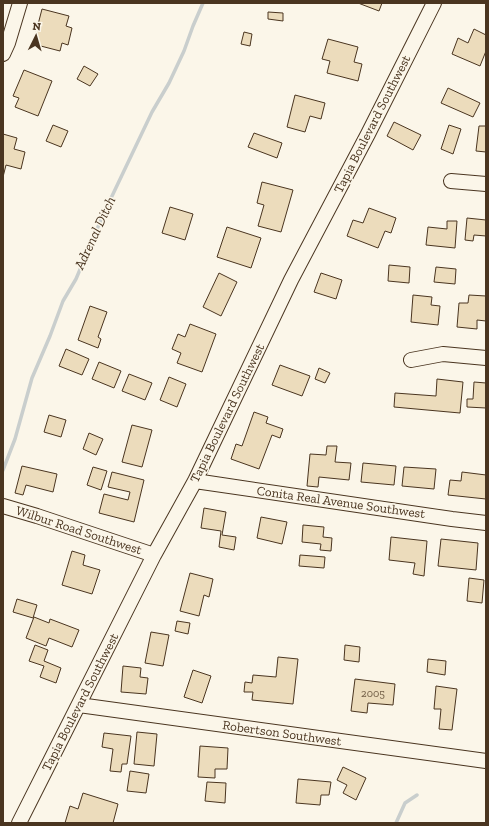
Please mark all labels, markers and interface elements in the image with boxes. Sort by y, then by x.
north arrow [16,16,56,56]
text: N [32,20,42,33]
street label: Tapia Boulevard Southwest [331,52,413,195]
water label: Adrenal Ditch [70,194,119,273]
street label: Tapia Boulevard Southwest [187,341,267,485]
street label: Conita Real Avenue Southwest [256,483,426,521]
street label: Wilbur Road Southwest [14,503,144,558]
street label: Tapia Boulevard Southwest [39,630,121,773]
house number: 2005 [361,687,385,700]
street label: Robertson Southwest [222,717,343,749]

